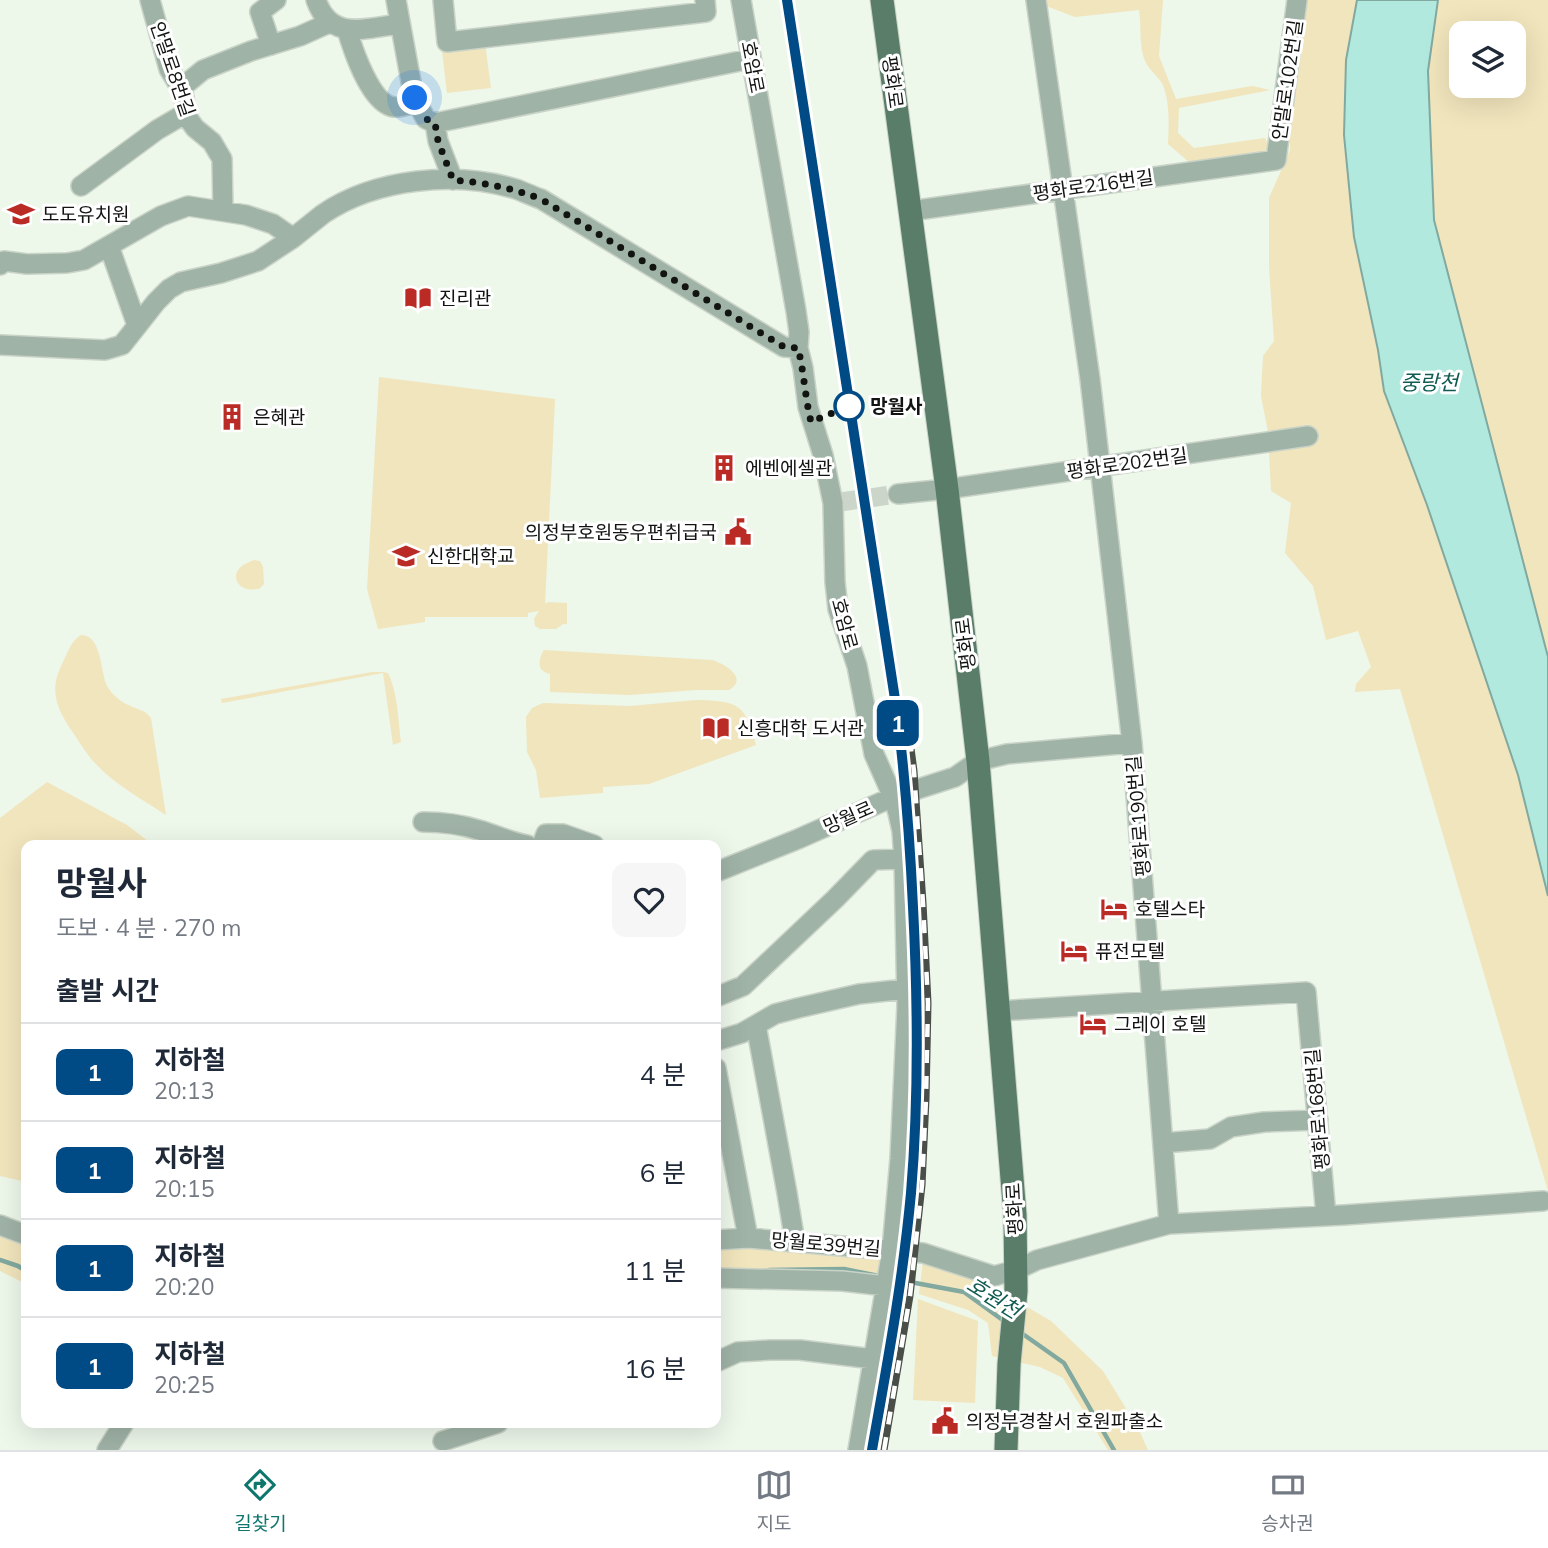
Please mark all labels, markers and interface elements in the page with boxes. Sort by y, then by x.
street label: 안말로8번길 [146,18,200,120]
street label: 안말로102번길 [1267,18,1307,142]
map controls [1449,21,1526,98]
button: layers [1449,21,1526,98]
street label: 호암로 [736,39,770,95]
street label: 평화로 [877,54,909,110]
your location [397,80,432,115]
street label: 평화로216번길 [1031,165,1155,205]
school or university icon: 도도유치원 [6,199,36,229]
place label: 도도유치원 [42,202,129,226]
library icon: 진리관 [403,283,433,313]
place label: 진리관 [439,286,491,310]
water label: 중랑천 [1400,369,1461,395]
marker: 망월사 [834,391,864,421]
place label: 망월사 [870,394,923,418]
building icon: 은혜관 [217,402,247,432]
place label: 은혜관 [253,405,305,429]
street label: 평화로202번길 [1065,443,1189,483]
building icon: 에벤에셀관 [709,453,739,483]
place label: 에벤에셀관 [745,456,832,480]
public building icon: 의정부호원동우편취급국 [723,517,753,547]
place label: 의정부호원동우편취급국 [525,520,717,544]
school or university icon: 신한대학교 [391,541,421,571]
place label: 신한대학교 [427,544,514,568]
street label: 호암로 [827,596,863,652]
street label: 평화로 [950,617,980,671]
line badge: 1 [875,700,921,746]
text: 1 [891,708,905,738]
library icon: 신흥대학 도서관 [701,713,731,743]
place label: 신흥대학 도서관 [737,716,864,740]
street label: 평화로190번길 [1121,754,1155,878]
street label: 망월로 [819,795,877,839]
text: 망월사 [56,862,147,903]
button: heart [612,863,686,937]
hotel icon: 호텔스타 [1099,894,1129,924]
place label: 호텔스타 [1135,897,1205,921]
text: 도보 · 4 분 · 270 m [56,913,242,942]
hotel icon: 퓨전모텔 [1059,936,1089,966]
place label: 퓨전모텔 [1095,939,1165,963]
text: 출발 시간 [56,974,159,1007]
hotel icon: 그레이 호텔 [1078,1009,1108,1039]
place label: 그레이 호텔 [1114,1012,1206,1036]
text: 지하철 [154,1043,226,1076]
street label: 평화로168번길 [1300,1047,1334,1171]
text: 1 [87,1057,102,1087]
text: 4 분 [640,1058,686,1091]
text: 20:13 [154,1076,214,1105]
text: 지하철 [154,1141,226,1174]
text: 1 [87,1155,102,1185]
text: 6 분 [640,1156,686,1189]
text: 20:15 [154,1174,214,1203]
street label: 평화로 [1001,1182,1027,1236]
street label: 망월로39번길 [770,1227,882,1261]
text: 지하철 [154,1239,226,1272]
text: 1 [87,1253,102,1283]
text: 11 분 [624,1254,686,1287]
water label: 호원천 [963,1271,1028,1325]
text: 20:20 [154,1272,214,1301]
text: 지하철 [154,1337,226,1370]
text: 1 [87,1351,102,1381]
text: 16 분 [624,1352,686,1385]
text: 20:25 [154,1370,214,1399]
public building icon: 의정부경찰서 호원파출소 [930,1406,960,1436]
place label: 의정부경찰서 호원파출소 [966,1409,1163,1433]
tab: 길찾기 [234,1466,287,1535]
tab: 지도 [755,1466,793,1535]
tab: 승차권 [1261,1466,1314,1535]

